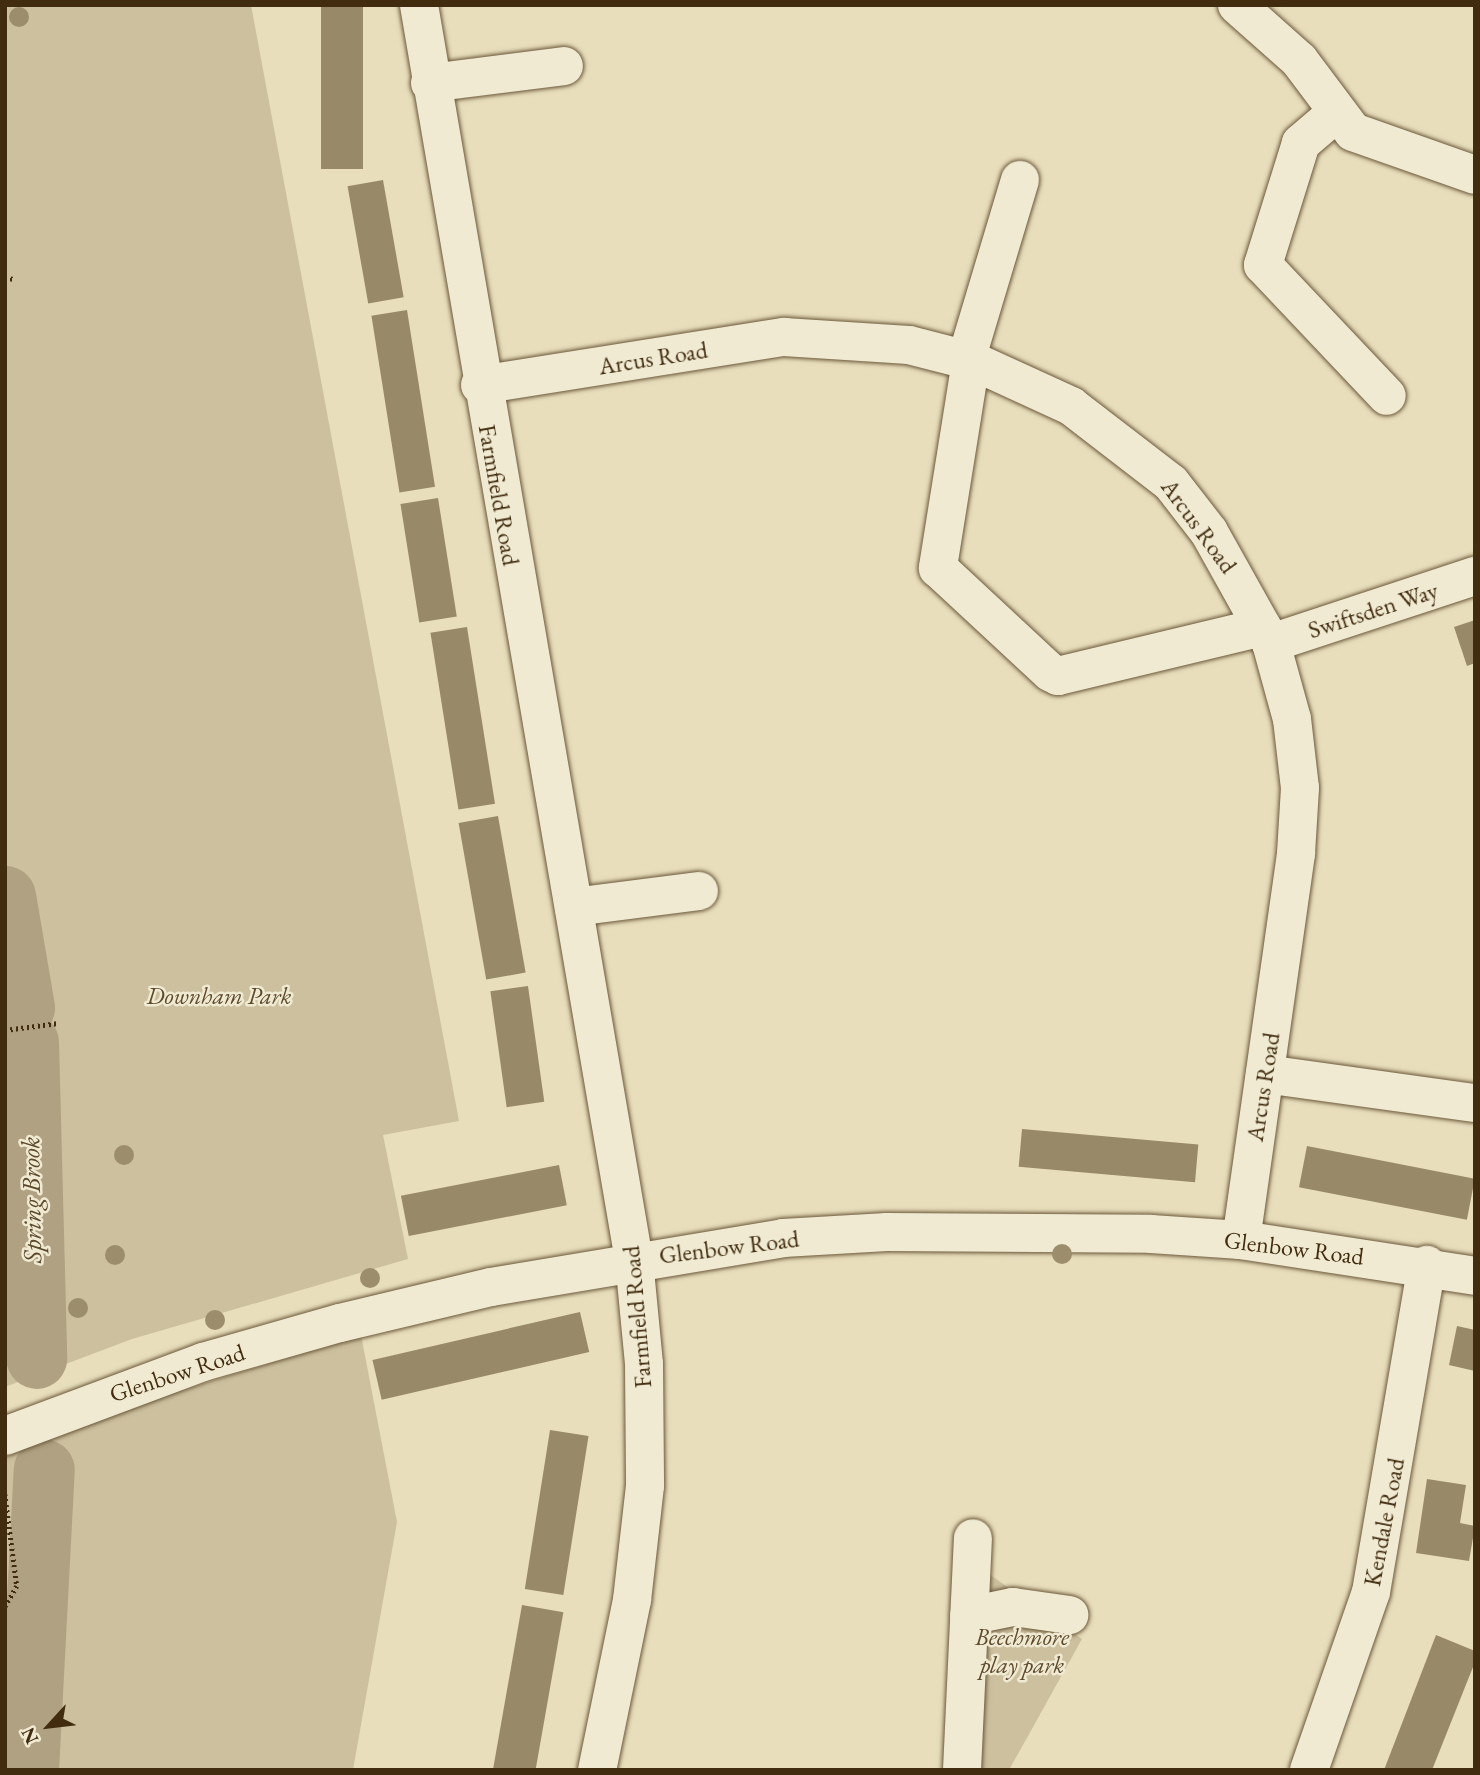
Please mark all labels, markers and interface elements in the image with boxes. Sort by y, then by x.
street label: Arcus Road [597,335,709,381]
street label: Farmfield Road [472,422,526,568]
street label: Arcus Road [1155,473,1243,579]
street label: Swiftsden Way [1304,575,1442,645]
park label: Downham Park [147,982,291,1010]
street label: Arcus Road [1240,1031,1286,1143]
water label: Spring Brook [15,1137,49,1263]
street label: Glenbow Road [657,1224,801,1270]
street label: Glenbow Road [1222,1225,1366,1271]
street label: Farmfield Road [616,1245,658,1389]
street label: Glenbow Road [106,1338,248,1408]
street label: Kendale Road [1357,1455,1411,1589]
park label: Beechmore play park [975,1623,1069,1679]
north arrow [14,1691,84,1761]
text: N [15,1723,44,1748]

